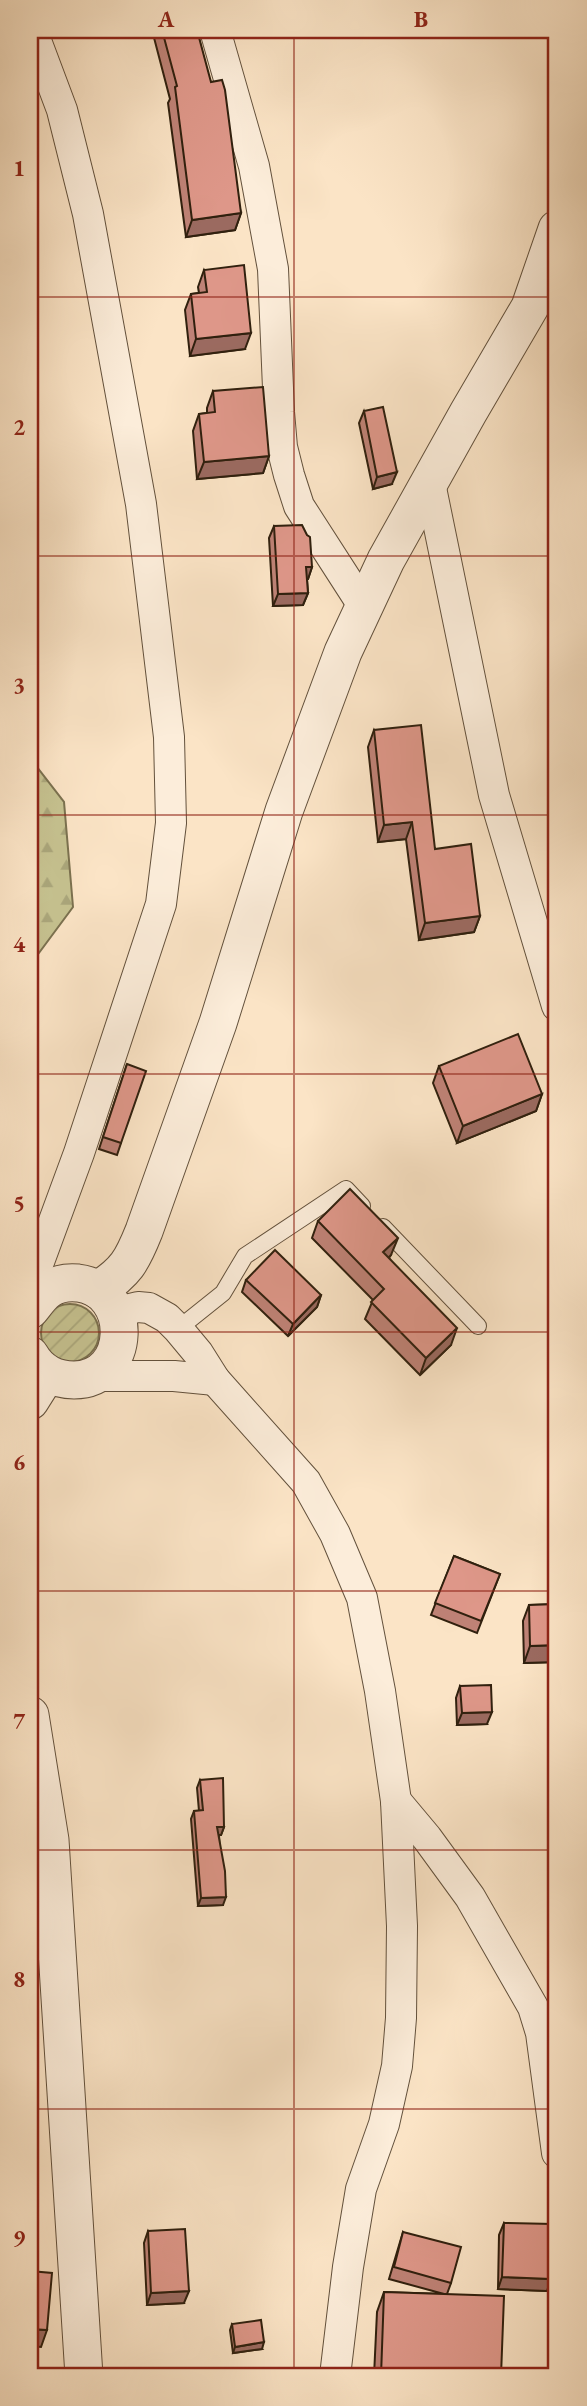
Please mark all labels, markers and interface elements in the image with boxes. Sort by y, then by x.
text: A [157,4,175,34]
text: B [414,4,428,34]
text: 1 [13,153,25,183]
text: 2 [13,412,25,442]
text: 3 [13,670,25,700]
text: 4 [13,929,26,959]
text: 5 [13,1188,25,1218]
text: 6 [13,1447,25,1477]
text: 7 [13,1706,26,1736]
text: 8 [13,1964,25,1994]
text: 9 [13,2223,25,2253]

